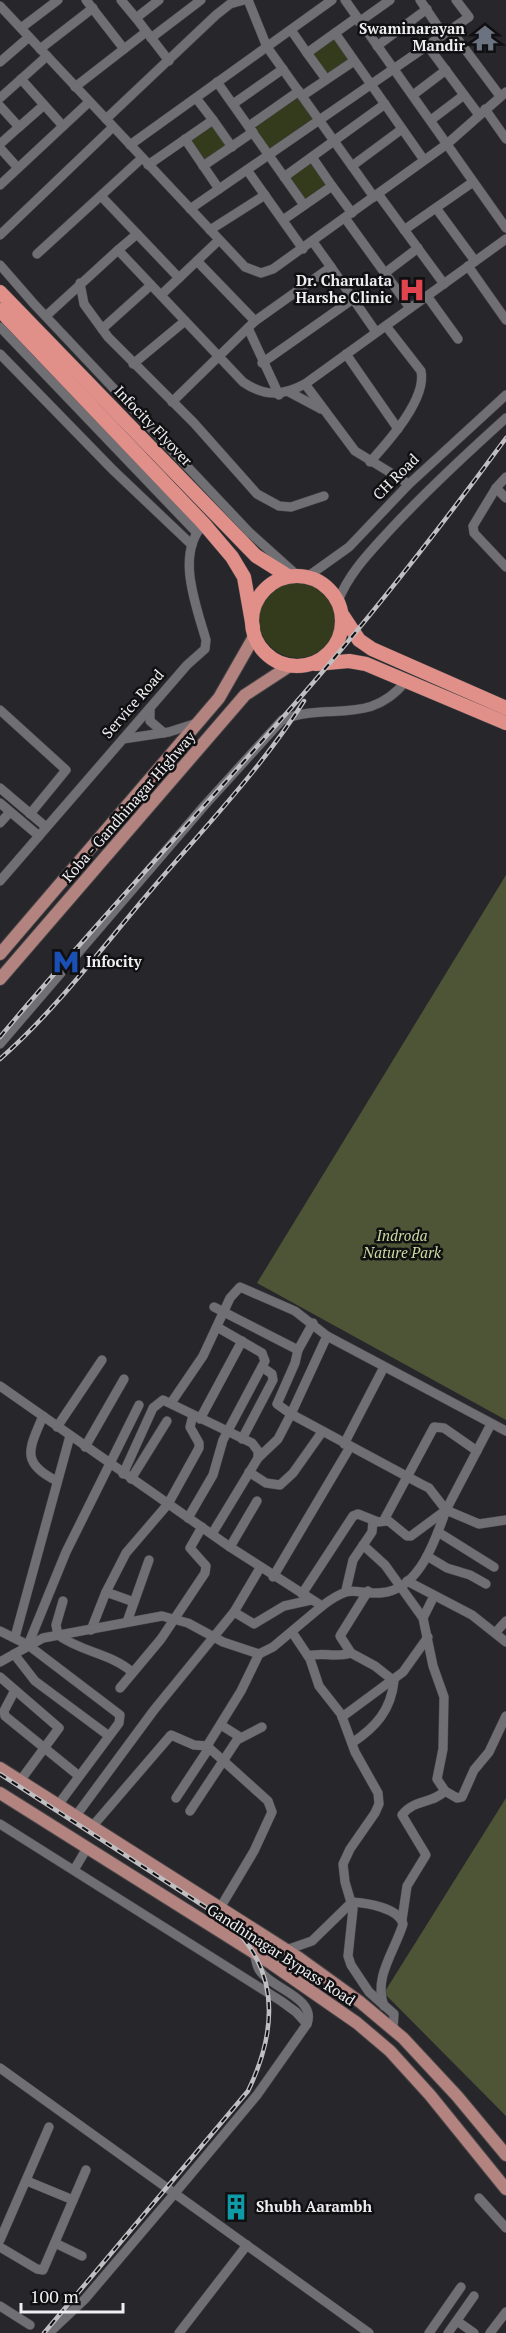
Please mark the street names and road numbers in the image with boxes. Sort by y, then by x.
street label: Infocity Flyover [110,381,197,470]
street label: CH Road [368,449,423,504]
street label: Service Road [97,665,168,742]
street label: Koba - Gandhinagar Highway [57,726,200,886]
street label: Gandhinagar Bypass Road [204,1899,359,2010]

